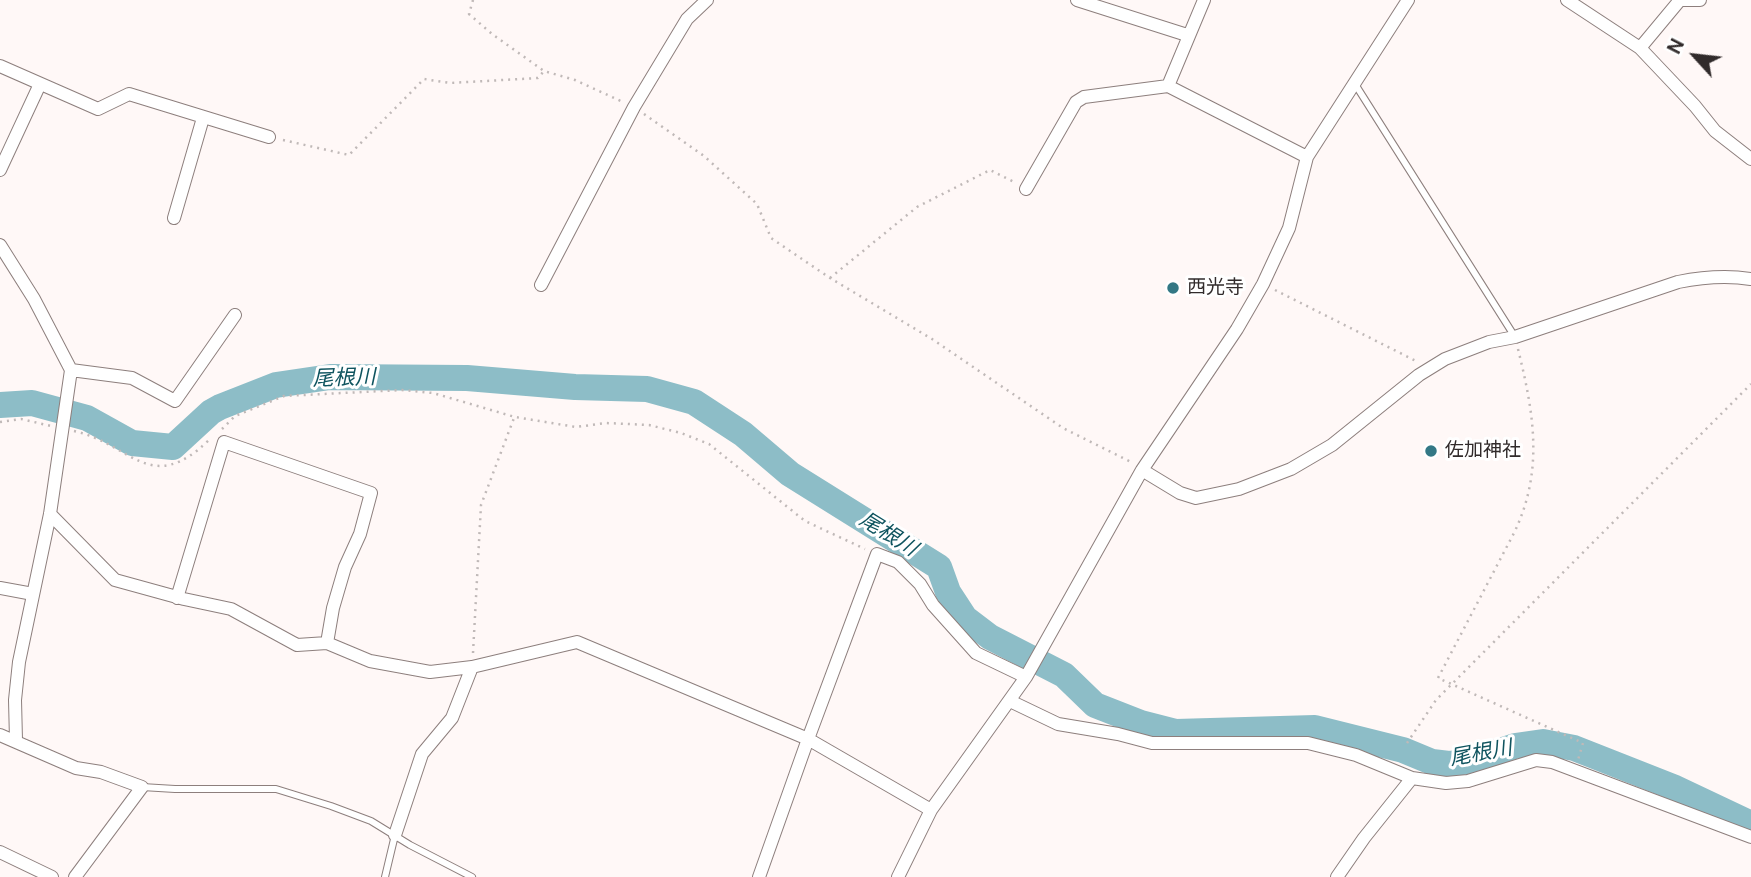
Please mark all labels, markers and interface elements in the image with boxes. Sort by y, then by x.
north arrow [1660,21,1730,91]
text: N [1662,34,1690,58]
place label: 西光寺 [1187,277,1244,299]
marker: 西光寺 [1165,280,1181,296]
water label: 尾根川 [312,365,376,393]
place label: 佐加神社 [1445,440,1521,462]
marker: 佐加神社 [1423,443,1439,459]
water label: 尾根川 [855,508,921,562]
water label: 尾根川 [1448,736,1514,772]

